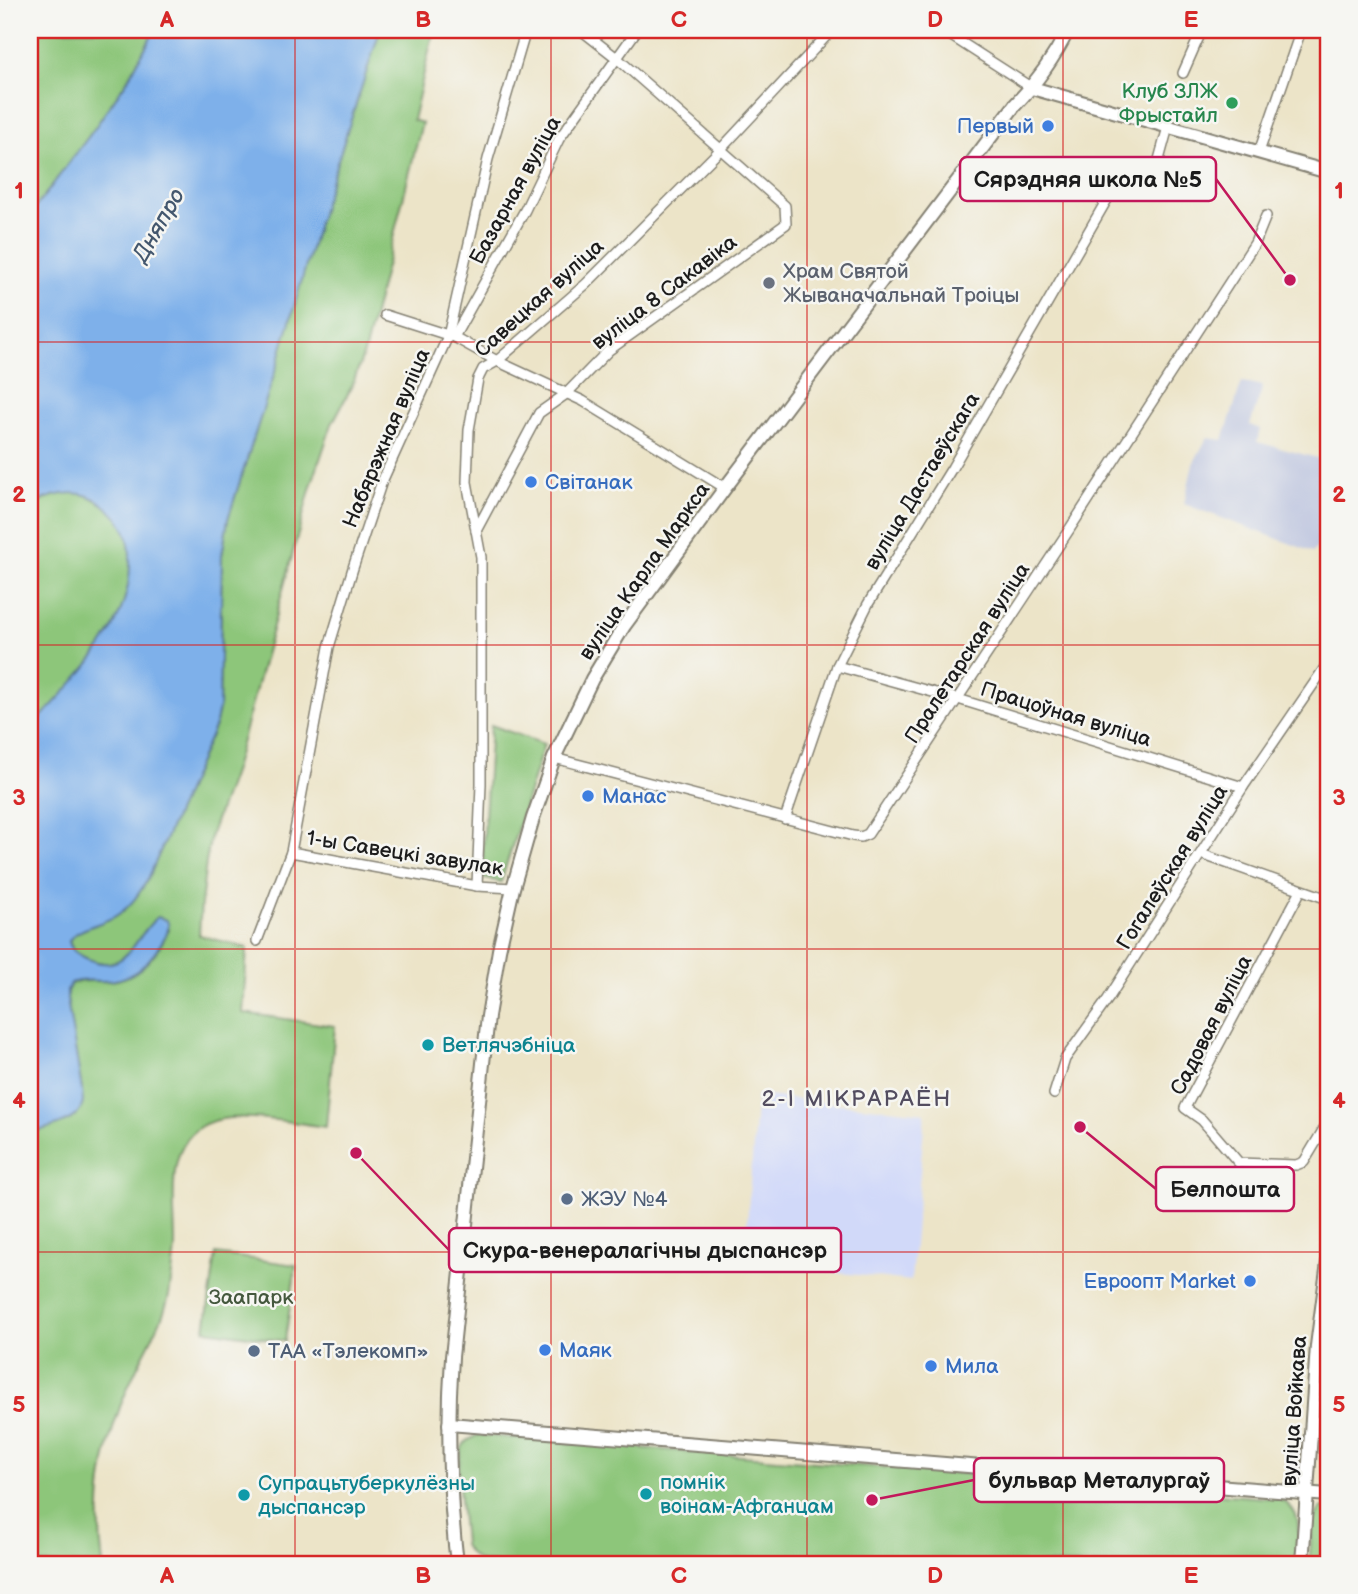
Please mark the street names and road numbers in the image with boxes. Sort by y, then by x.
street label: Базарная вуліца [464,111,567,269]
street label: вуліца 8 Сакавіка [587,229,742,355]
street label: Савецкая вуліца [470,234,609,363]
street label: Набярэжная вуліца [337,344,436,532]
street label: вуліца Дастаеўскага [860,387,986,575]
street label: вуліца Карла Маркса [574,477,716,665]
street label: Пралетарская вуліца [900,558,1036,748]
street label: Працоўная вуліца [977,677,1155,753]
street label: Гогалеўская вуліца [1112,780,1234,954]
street label: 1-ы Савецкі завулак [305,826,505,881]
street label: Садовая вуліца [1165,951,1258,1099]
street label: вуліца Войкава [1277,1334,1312,1487]

